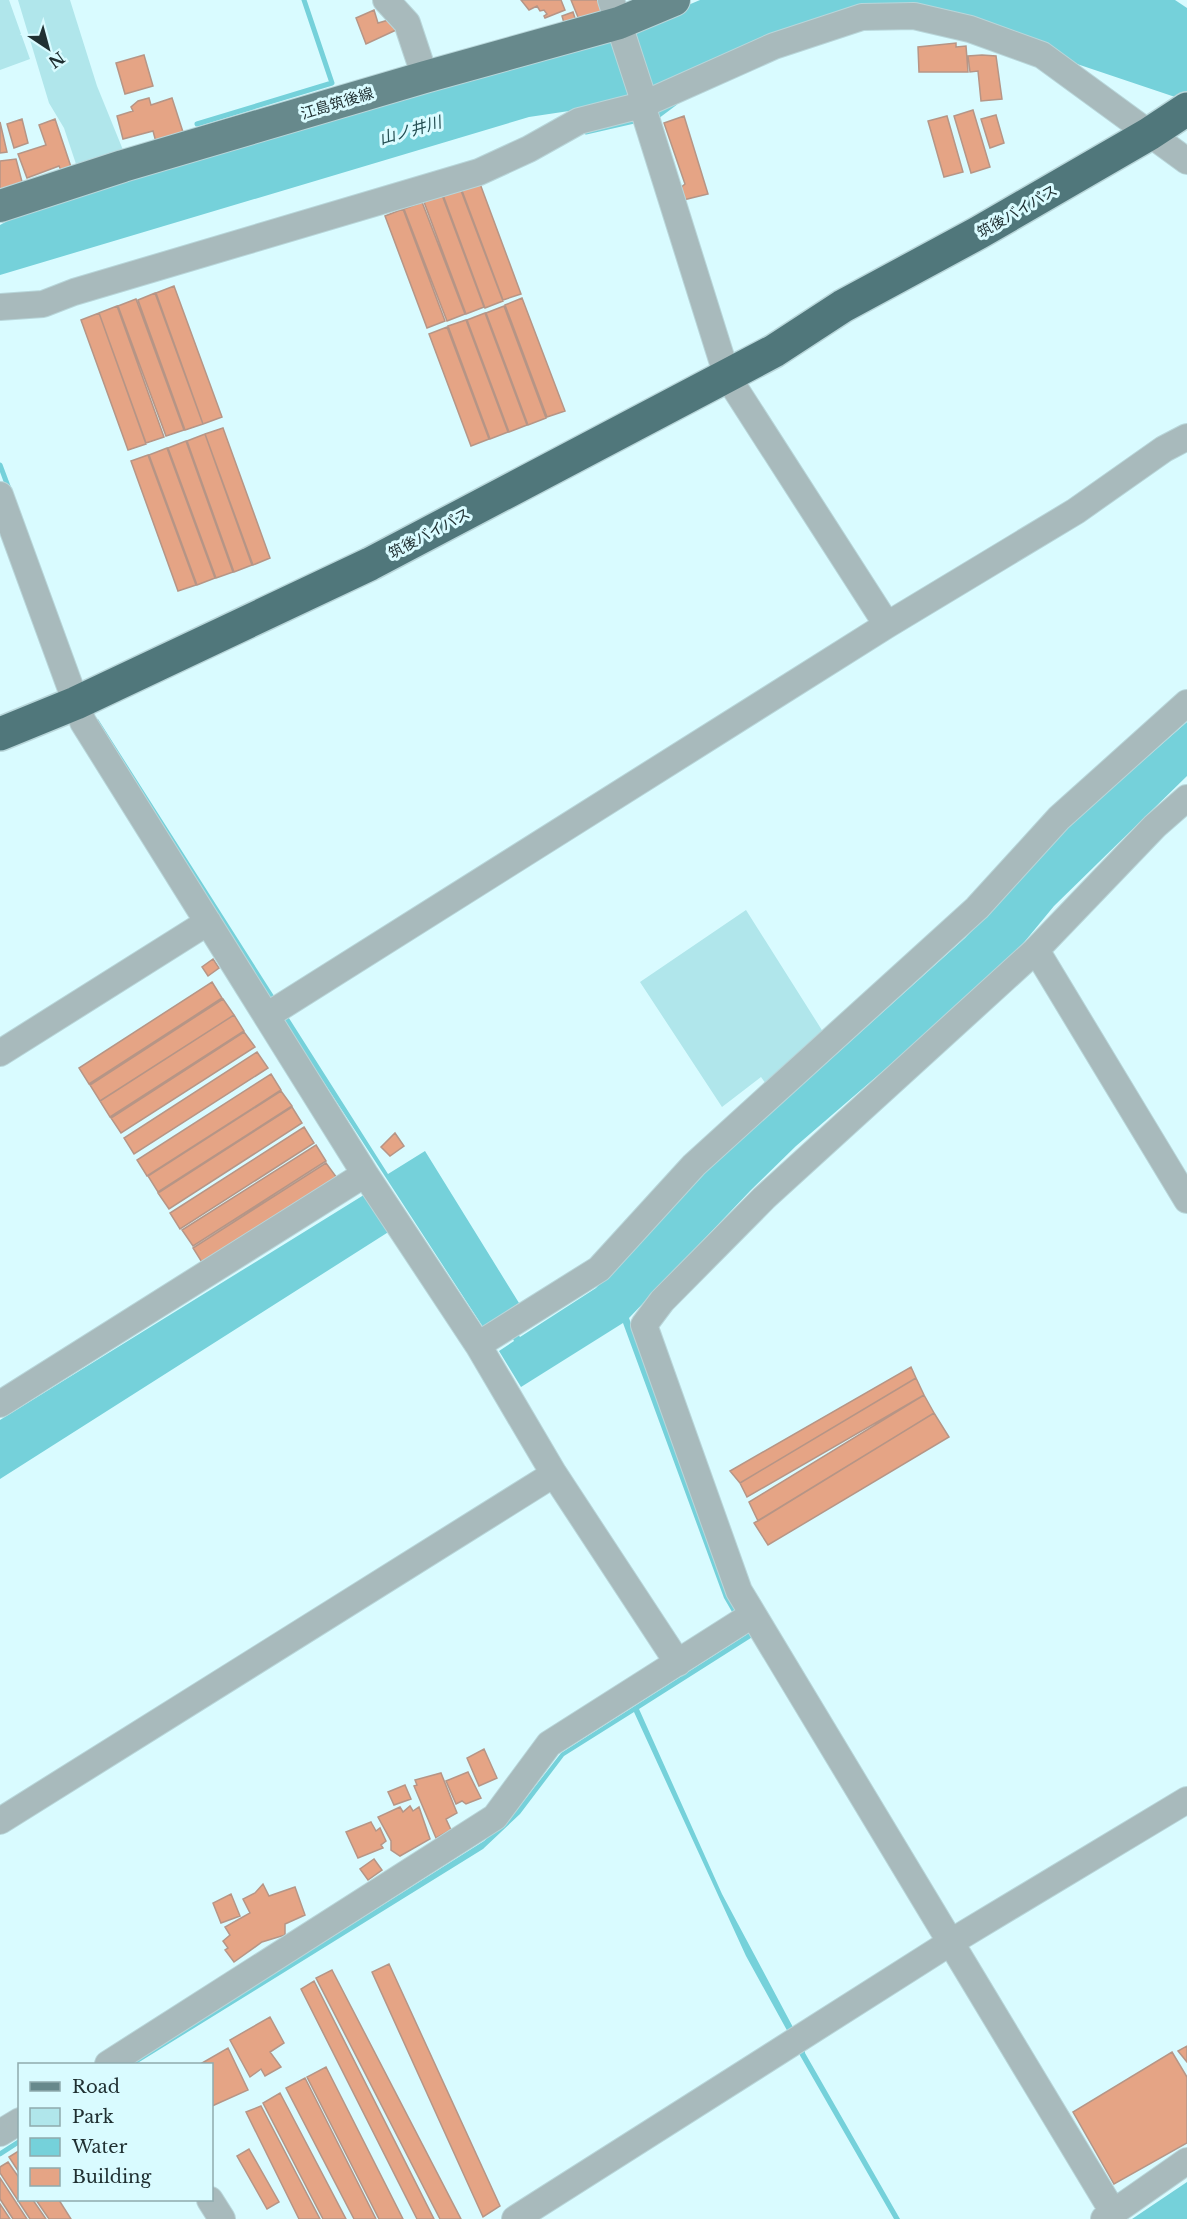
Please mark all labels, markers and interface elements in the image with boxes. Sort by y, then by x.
north arrow [18,18,78,78]
text: N [45,48,69,73]
street label: 江島筑後線 [298,83,376,123]
water label: 山ノ井川 [376,111,445,148]
street label: 筑後バイパス [973,180,1061,242]
street label: 筑後バイパス [385,504,473,562]
legend [18,2063,213,2201]
text: Road [72,2076,120,2098]
text: Park [72,2106,114,2128]
text: Water [71,2136,128,2158]
text: Building [72,2166,151,2188]

